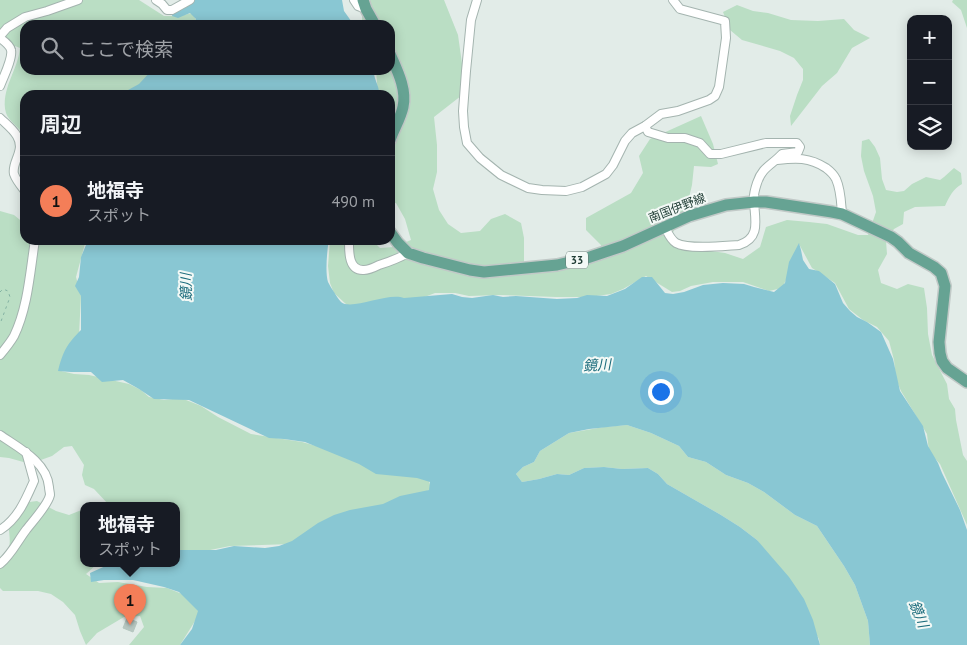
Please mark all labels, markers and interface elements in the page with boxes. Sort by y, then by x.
map controls [907,15,952,150]
button: + [907,15,952,60]
search box [20,20,395,75]
icon: search [38,34,66,62]
text: ここで検索 [78,37,173,61]
button: − [907,60,952,105]
button: layers [907,105,952,150]
text: 周辺 [40,111,82,138]
text: 地福寺 [87,178,144,202]
street label: 南国伊野線 [646,190,708,225]
text: 1 [51,191,61,211]
text: 490 m [332,191,375,211]
text: スポット [87,205,151,225]
road number: 33 [566,252,588,268]
water label: 鏡川 [177,271,195,301]
water label: 鏡川 [583,355,613,375]
your location [648,379,674,405]
popup [80,502,180,567]
text: 地福寺 [98,512,155,536]
text: スポット [98,539,162,559]
pin: 1 [114,584,146,625]
water label: 鏡川 [905,598,933,632]

